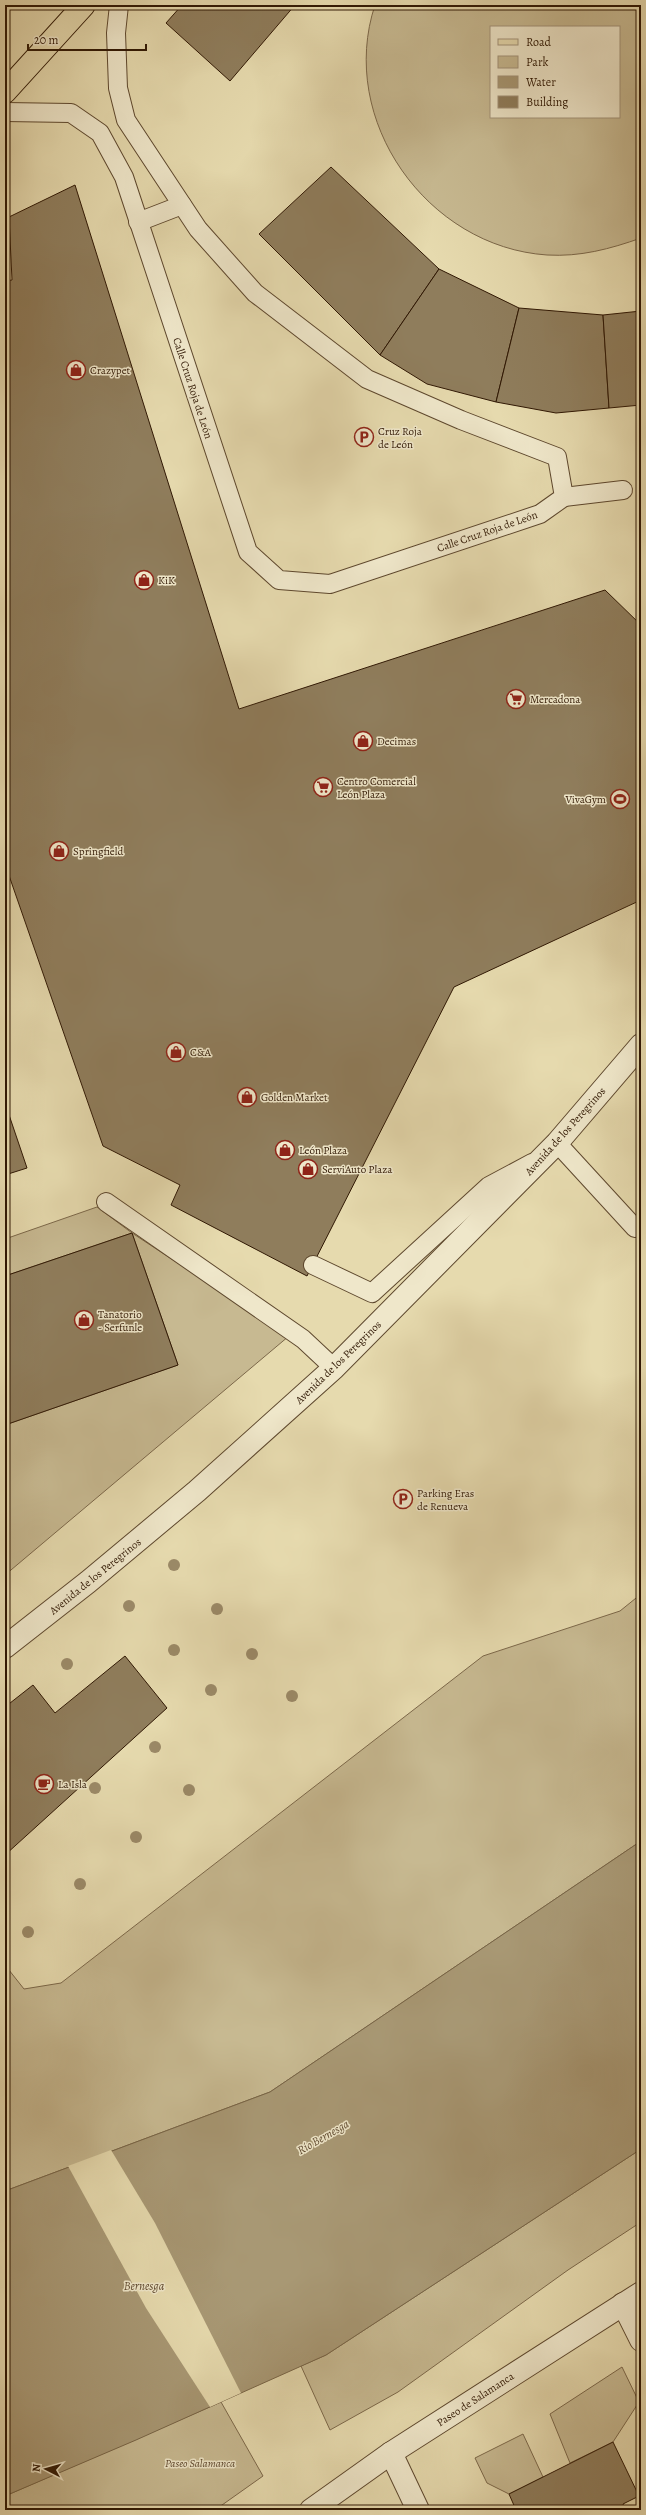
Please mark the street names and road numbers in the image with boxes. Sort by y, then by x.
street label: Calle Cruz Roja de León [169,336,216,441]
street label: Calle Cruz Roja de León [435,507,539,556]
street label: Avenida de los Peregrinos [521,1084,609,1180]
street label: Avenida de los Peregrinos [291,1317,385,1408]
street label: Avenida de los Peregrinos [45,1535,144,1619]
street label: Paseo de Salamanca [434,2368,518,2430]

